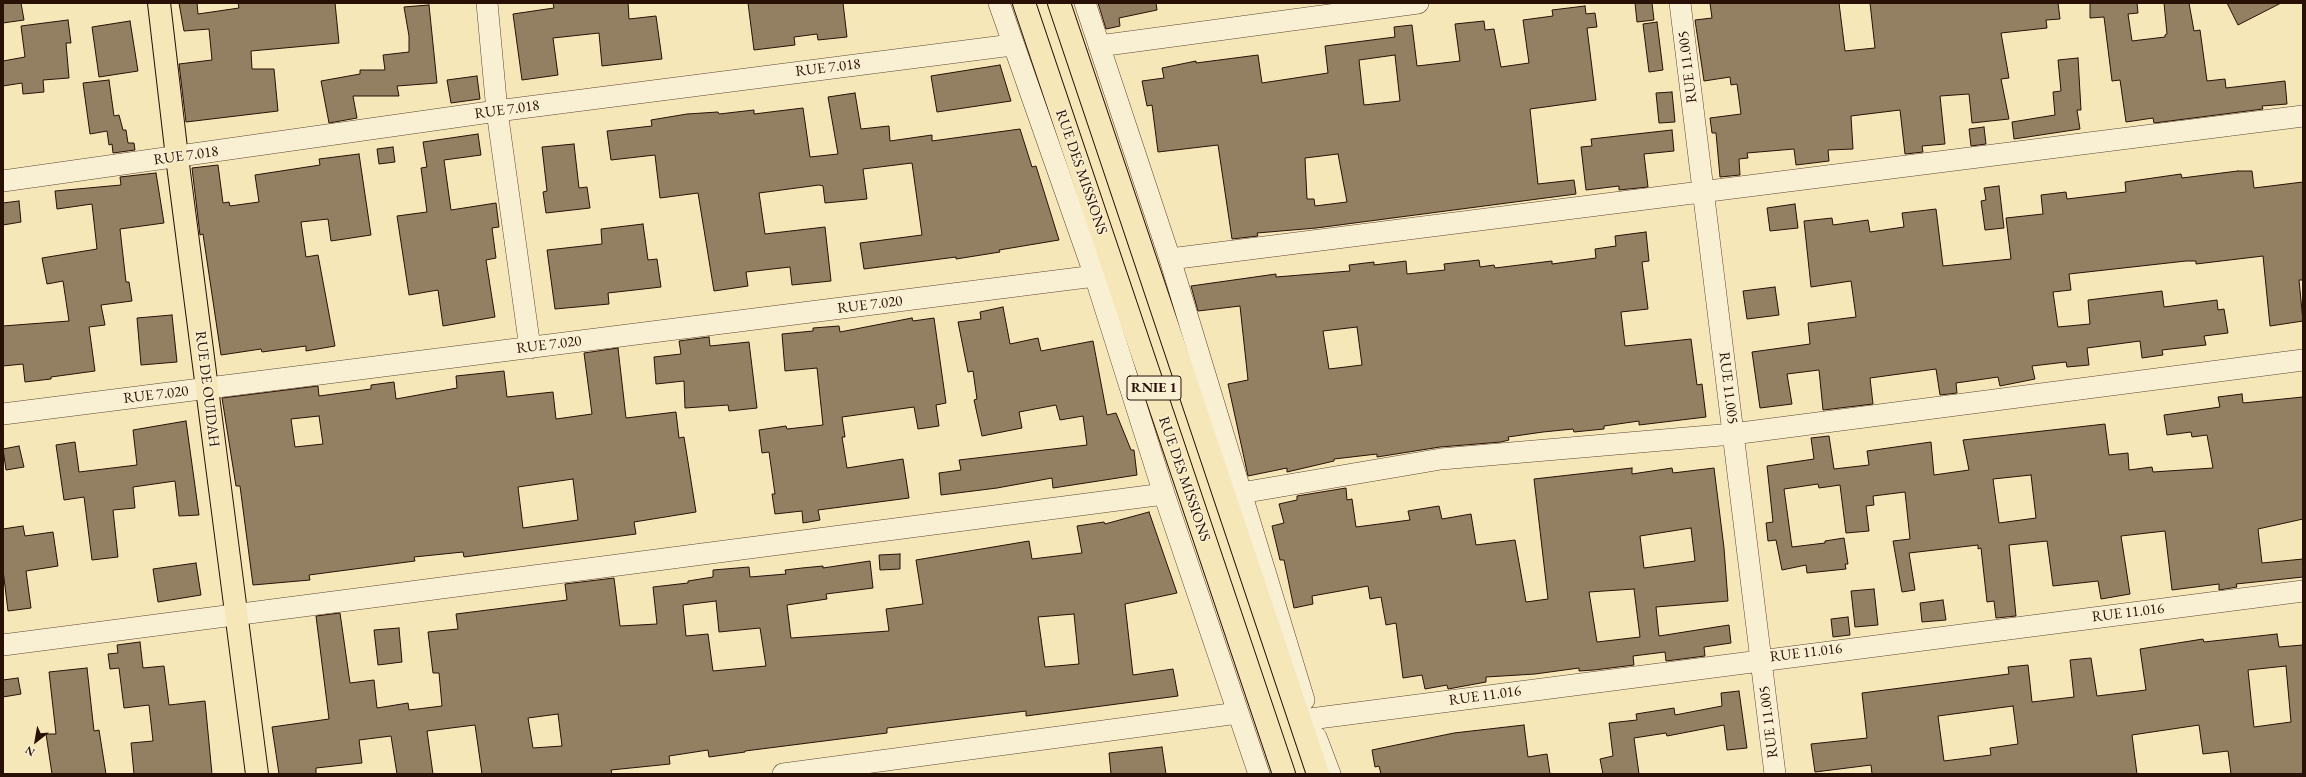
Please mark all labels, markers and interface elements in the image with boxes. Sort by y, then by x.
street label: RUE 11.005 [1675,30,1701,104]
street label: RUE 7.018 [794,55,862,81]
street label: RUE 7.018 [473,97,541,123]
street label: RUE DES MISSIONS [1051,107,1111,237]
street label: RUE 7.018 [152,143,220,169]
street label: RUE 7.020 [836,292,904,318]
street label: RUE DE OUIDAH [191,330,223,448]
street label: RUE 7.020 [515,332,583,358]
street label: RUE 11.005 [1715,351,1741,425]
road number: RNIE 1 [1127,376,1181,400]
street label: RUE 7.020 [122,382,190,408]
street label: RUE DES MISSIONS [1154,414,1214,544]
street label: RUE 11.016 [2091,600,2165,626]
street label: RUE 11.016 [1769,640,1843,666]
street label: RUE 11.016 [1448,682,1522,710]
street label: RUE 11.005 [1756,685,1782,759]
north arrow [16,721,56,761]
text: N [22,743,37,760]

